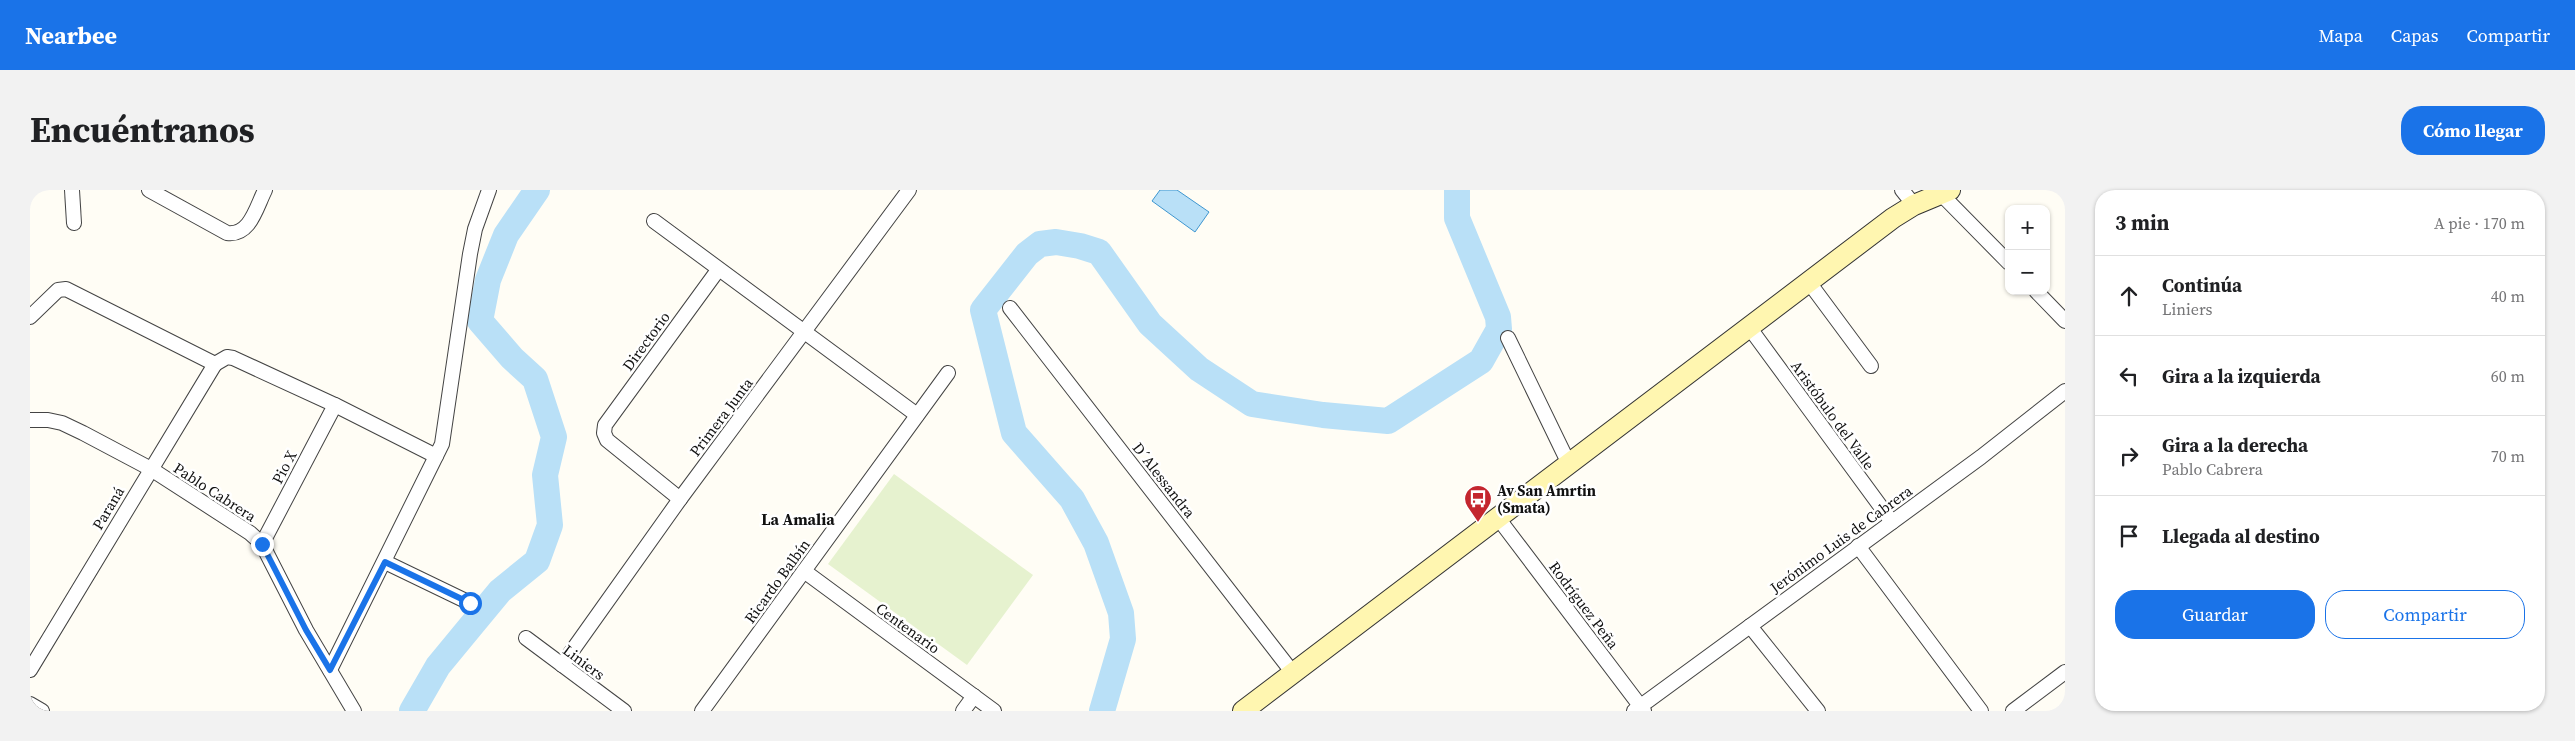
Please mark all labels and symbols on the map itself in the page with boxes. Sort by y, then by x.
street label: Directorio [617,307,675,375]
street label: Aristóbulo del Valle [1786,356,1880,474]
street label: Primera Junta [685,373,758,461]
street label: D´Alessandra [1128,438,1200,522]
street label: Pio X [267,446,302,487]
street label: Pablo Cabrera [170,457,261,527]
place label: Av San Amrtin (Smata) [1497,480,1596,518]
street label: Jerónimo Luis de Cabrera [1765,480,1917,598]
street label: Paraná [87,482,129,533]
bus stop icon: Av San Amrtin (Smata) [1463,484,1493,523]
district label: La Amalia [761,508,835,530]
route end [251,533,274,556]
street label: Ricardo Balbín [739,535,815,627]
street label: Rodríguez Peña [1544,557,1624,653]
route start [459,592,482,615]
street label: Centenario [872,598,944,658]
street label: Liniers [559,639,609,685]

